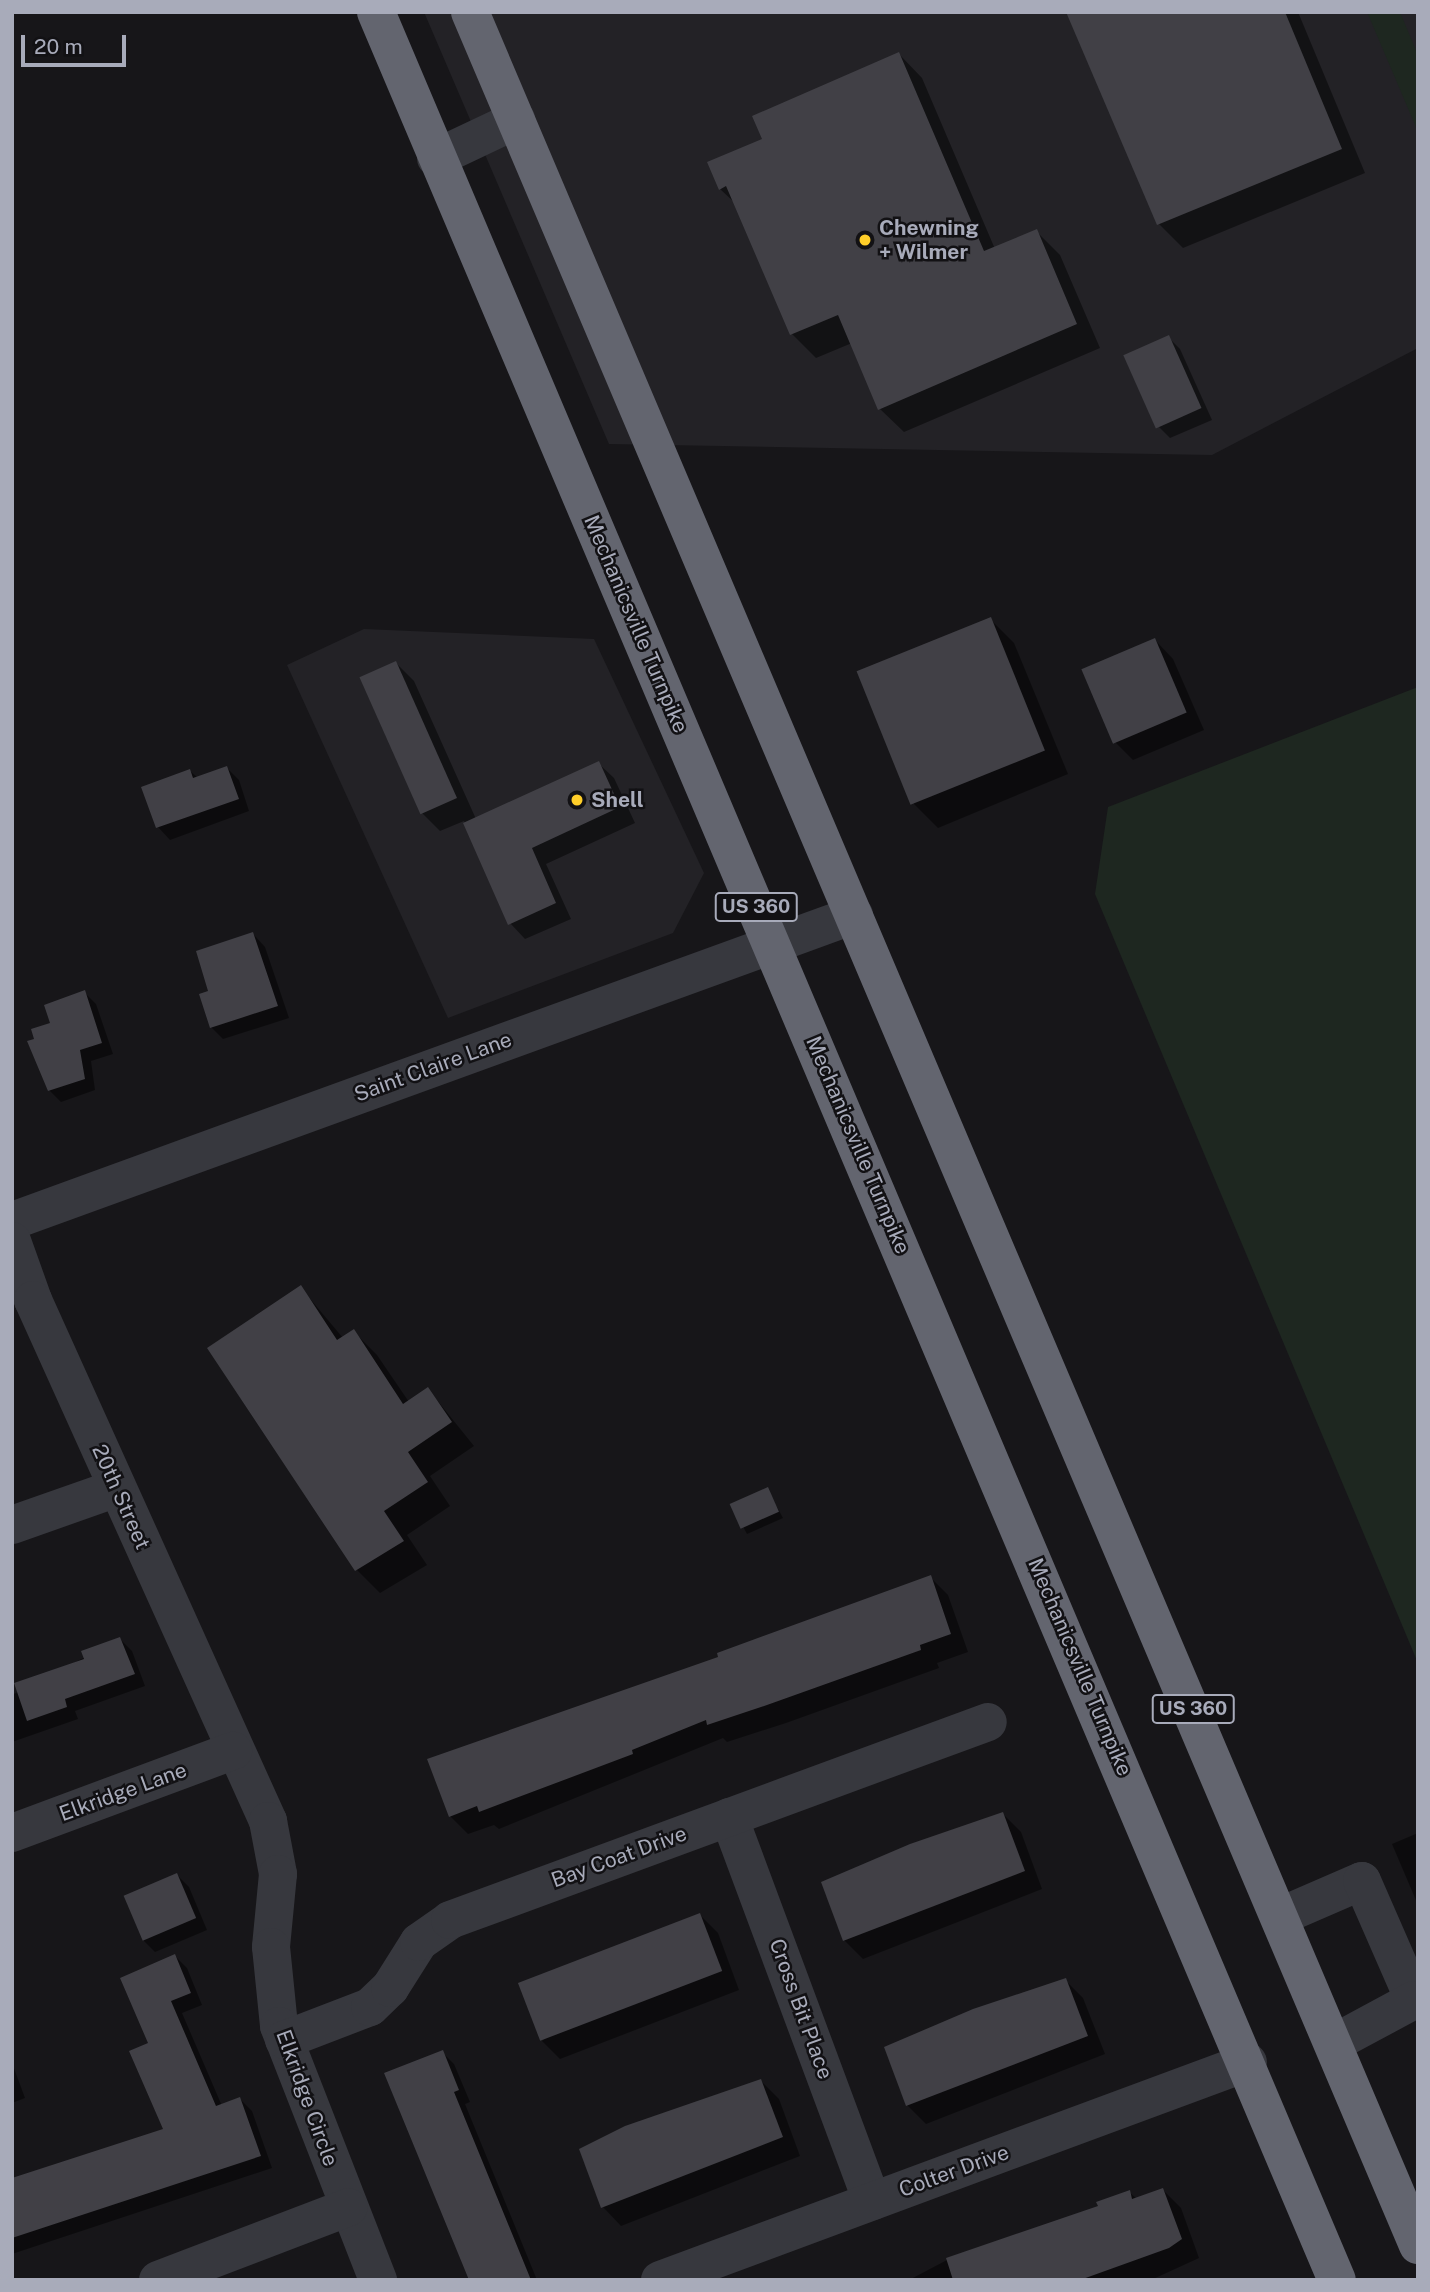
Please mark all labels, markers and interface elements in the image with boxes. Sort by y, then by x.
scale bar [24,21,130,65]
text: 20 m [34,34,83,59]
place label: Chewning + Wilmer [879,215,979,265]
marker: Chewning + Wilmer [857,232,873,248]
street label: Mechanicsville Turnpike [579,511,693,737]
place label: Shell [591,787,644,813]
marker: Shell [569,792,585,808]
road number: US 360 [714,892,798,923]
street label: Saint Claire Lane [351,1027,515,1107]
street label: Mechanicsville Turnpike [801,1032,915,1258]
street label: 20th Street [87,1441,155,1553]
street label: Mechanicsville Turnpike [1023,1554,1137,1780]
road number: US 360 [1151,1694,1235,1724]
street label: Elkridge Lane [56,1757,190,1827]
street label: Bay Coat Drive [548,1821,690,1893]
street label: Cross Bit Place [764,1935,838,2083]
street label: Elkridge Circle [271,2026,343,2170]
street label: Colter Drive [896,2139,1012,2203]

